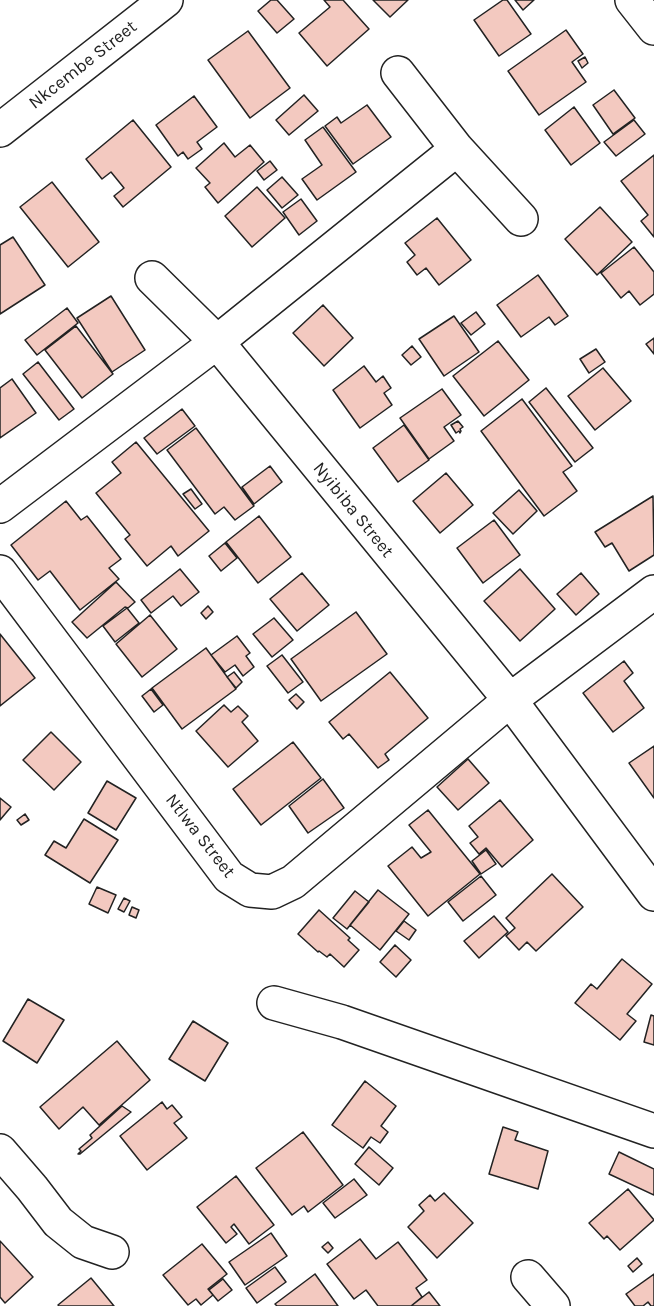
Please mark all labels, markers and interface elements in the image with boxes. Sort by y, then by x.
street label: Nkcembe Street [25,16,141,114]
street label: Nyibiba Street [308,458,398,562]
street label: Ntlwa Street [160,790,240,882]

